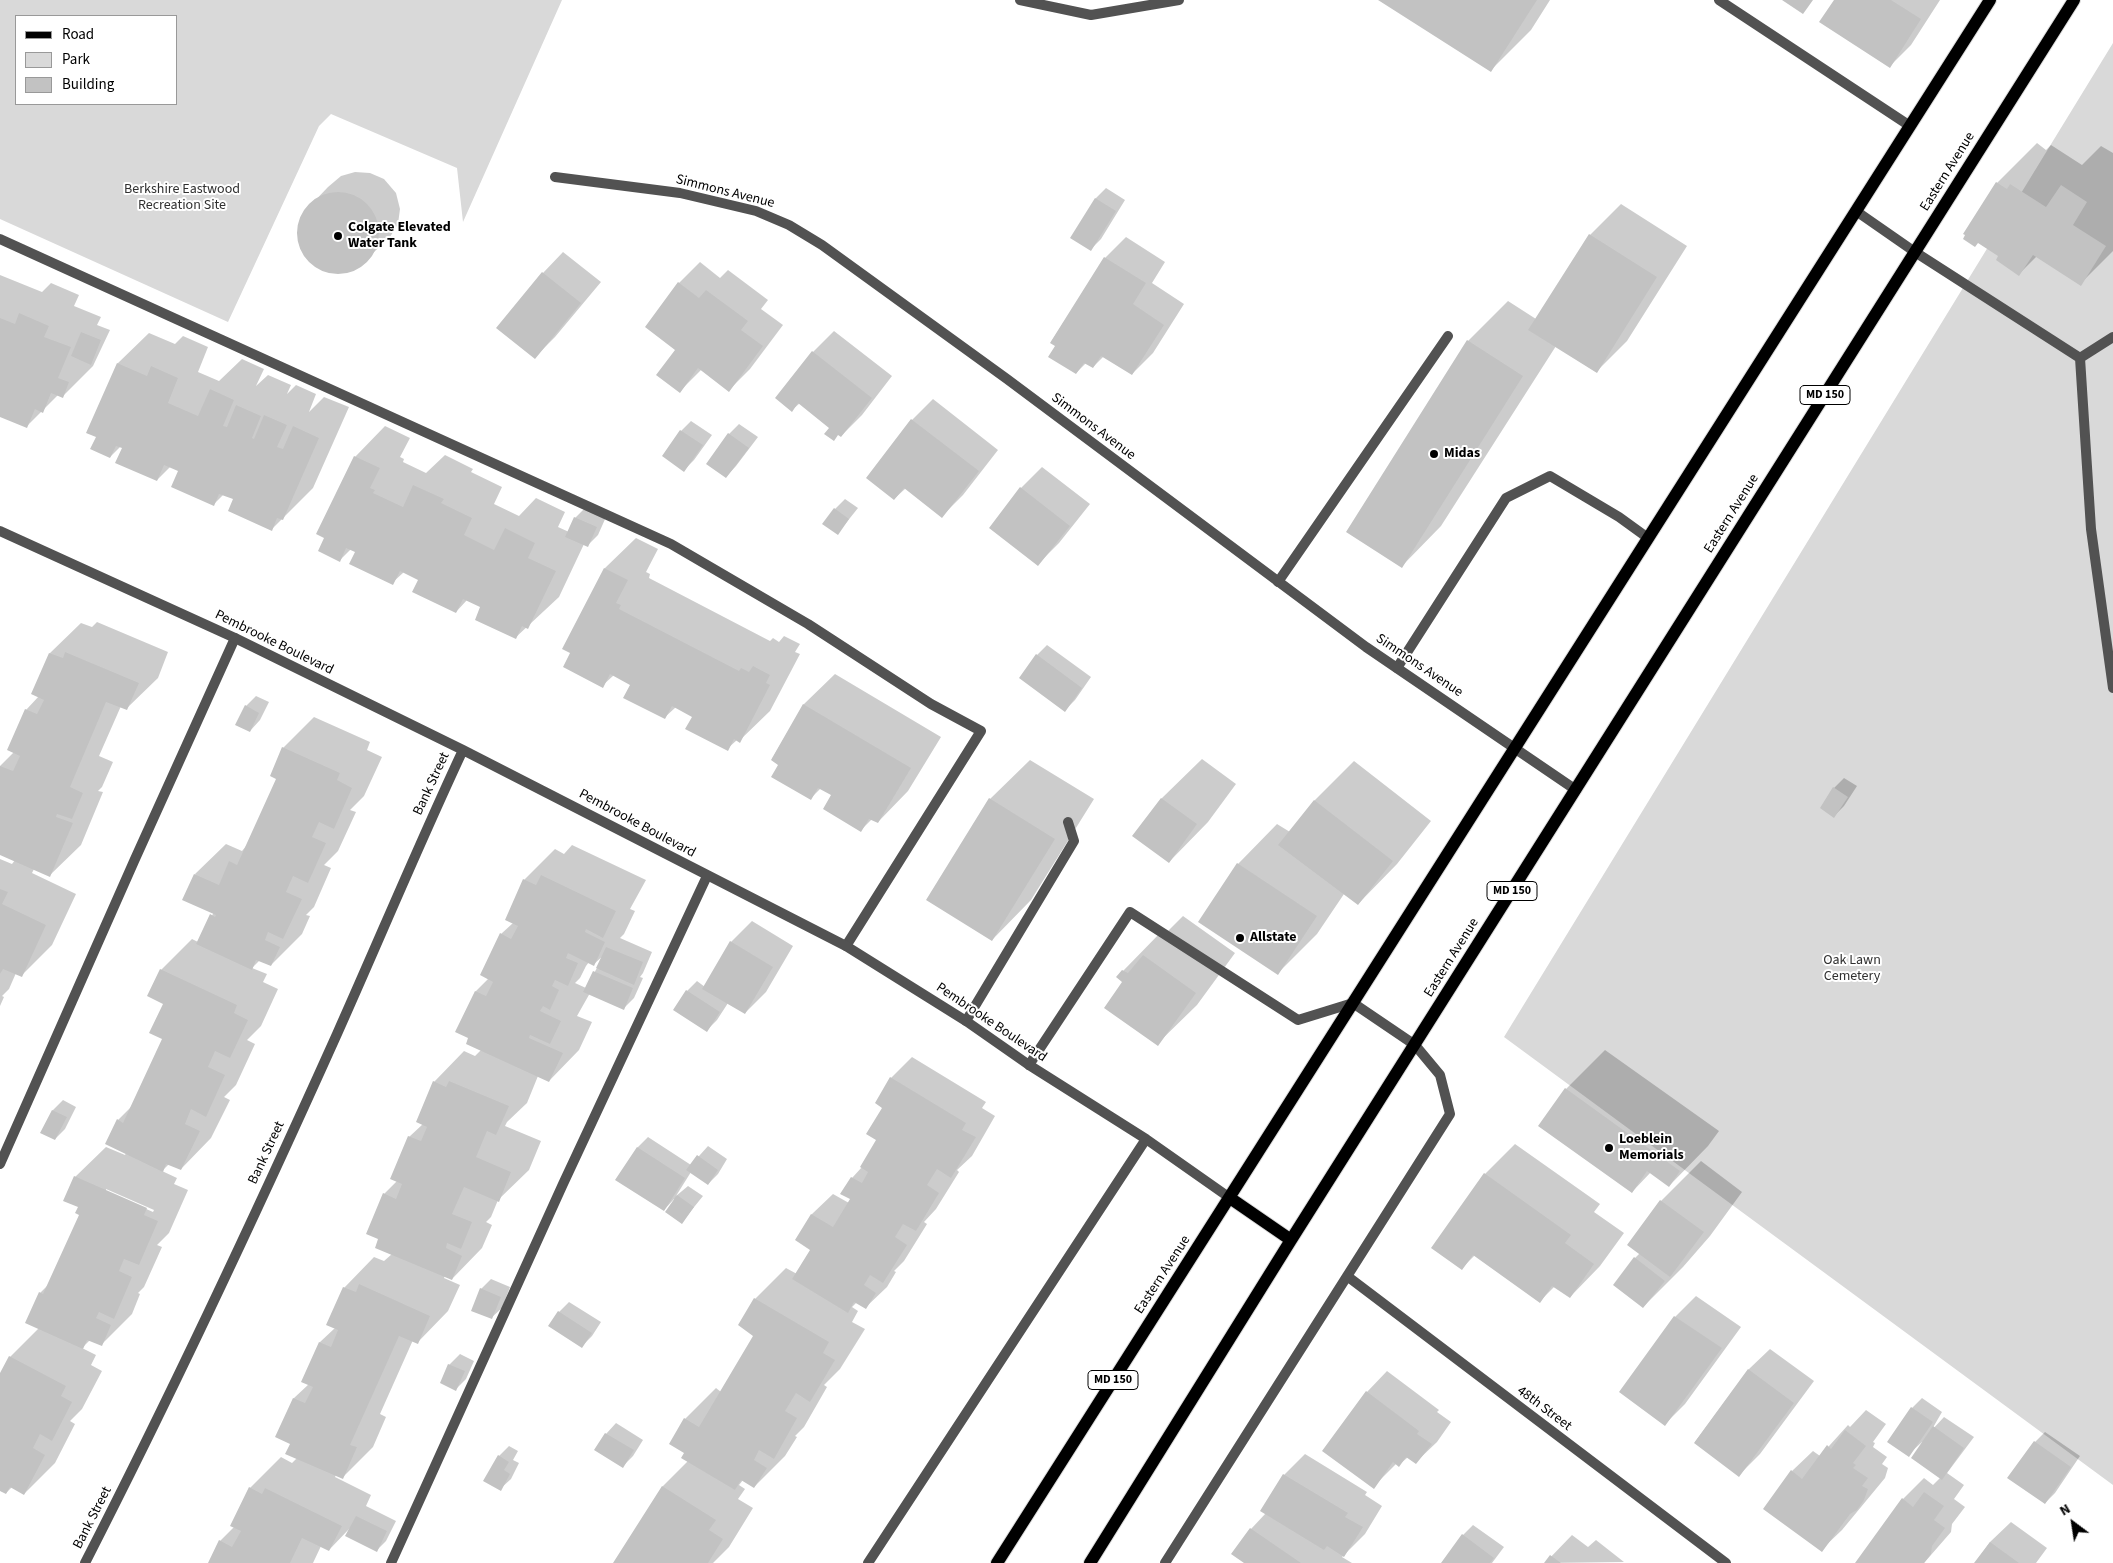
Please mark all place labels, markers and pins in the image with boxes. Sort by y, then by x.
place label: Colgate Elevated Water Tank [348,220,451,252]
marker: Colgate Elevated Water Tank [332,230,344,242]
place label: Midas [1444,446,1480,462]
marker: Midas [1428,448,1440,460]
place label: Allstate [1250,930,1297,946]
marker: Allstate [1234,932,1246,944]
place label: Loeblein Memorials [1619,1132,1684,1164]
marker: Loeblein Memorials [1603,1142,1615,1154]

